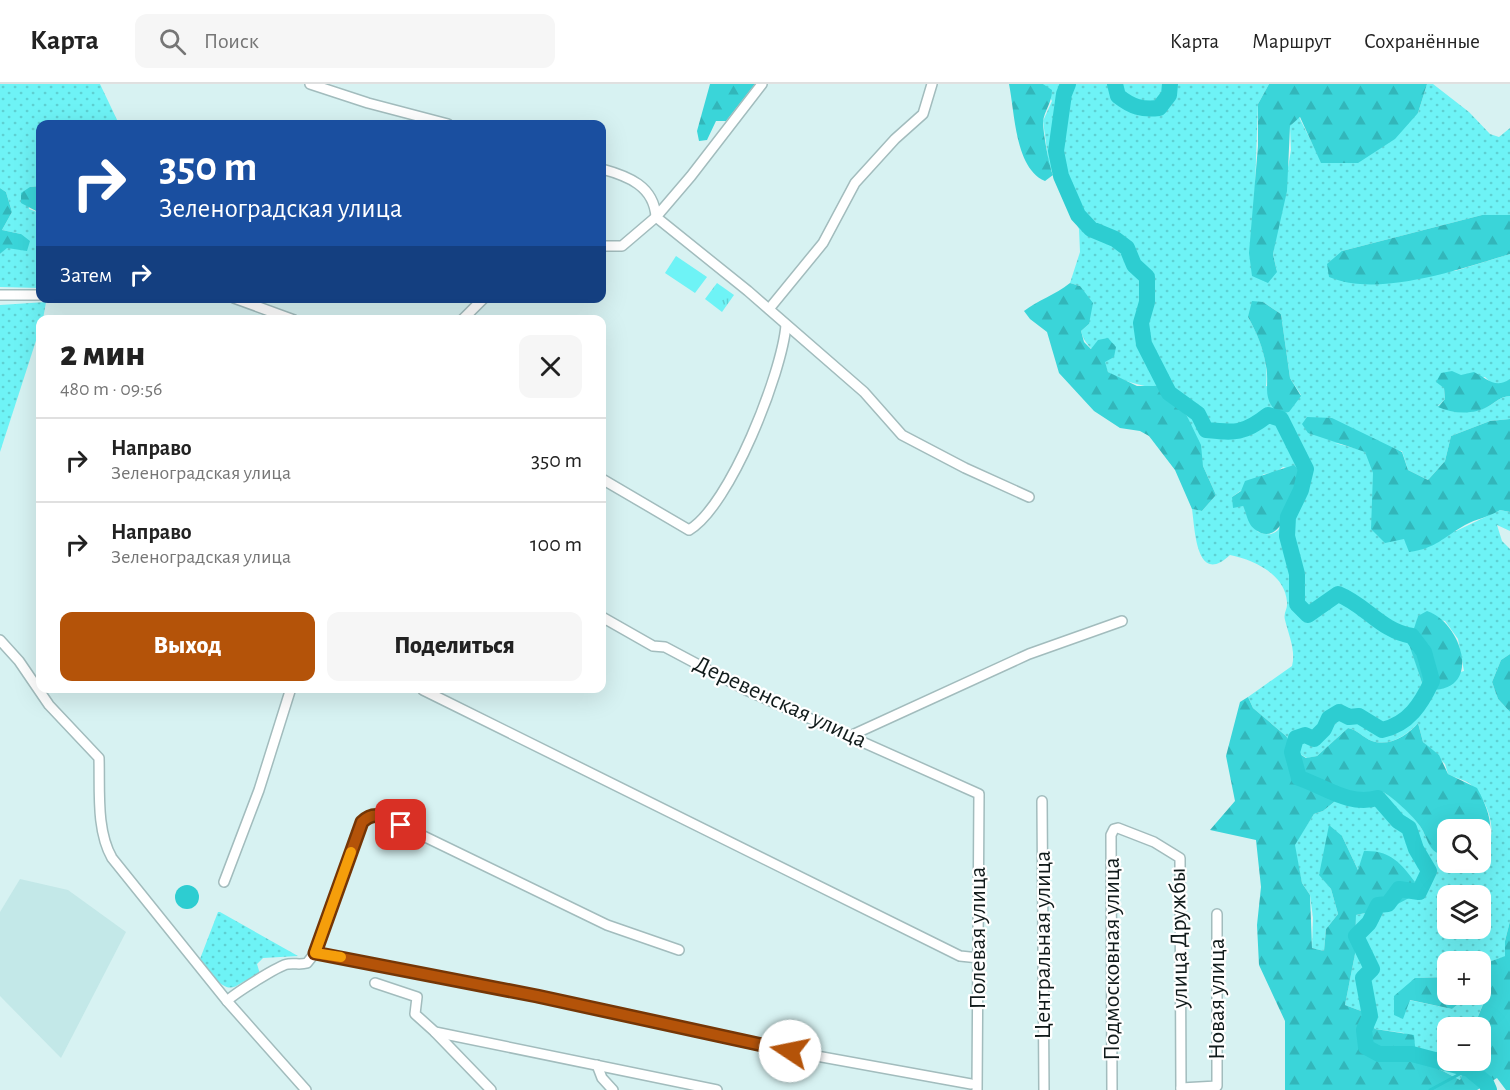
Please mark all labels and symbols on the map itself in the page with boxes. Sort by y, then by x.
street label: Деревенская улица [690,651,870,753]
pin [375,799,426,850]
street label: Центральная улица [1031,851,1055,1039]
street label: Подмосковная улица [1100,857,1124,1061]
street label: Полевая улица [966,866,990,1010]
street label: улица Дружбы [1166,867,1192,1010]
street label: Новая улица [1205,938,1229,1060]
position arrow [758,1019,822,1083]

